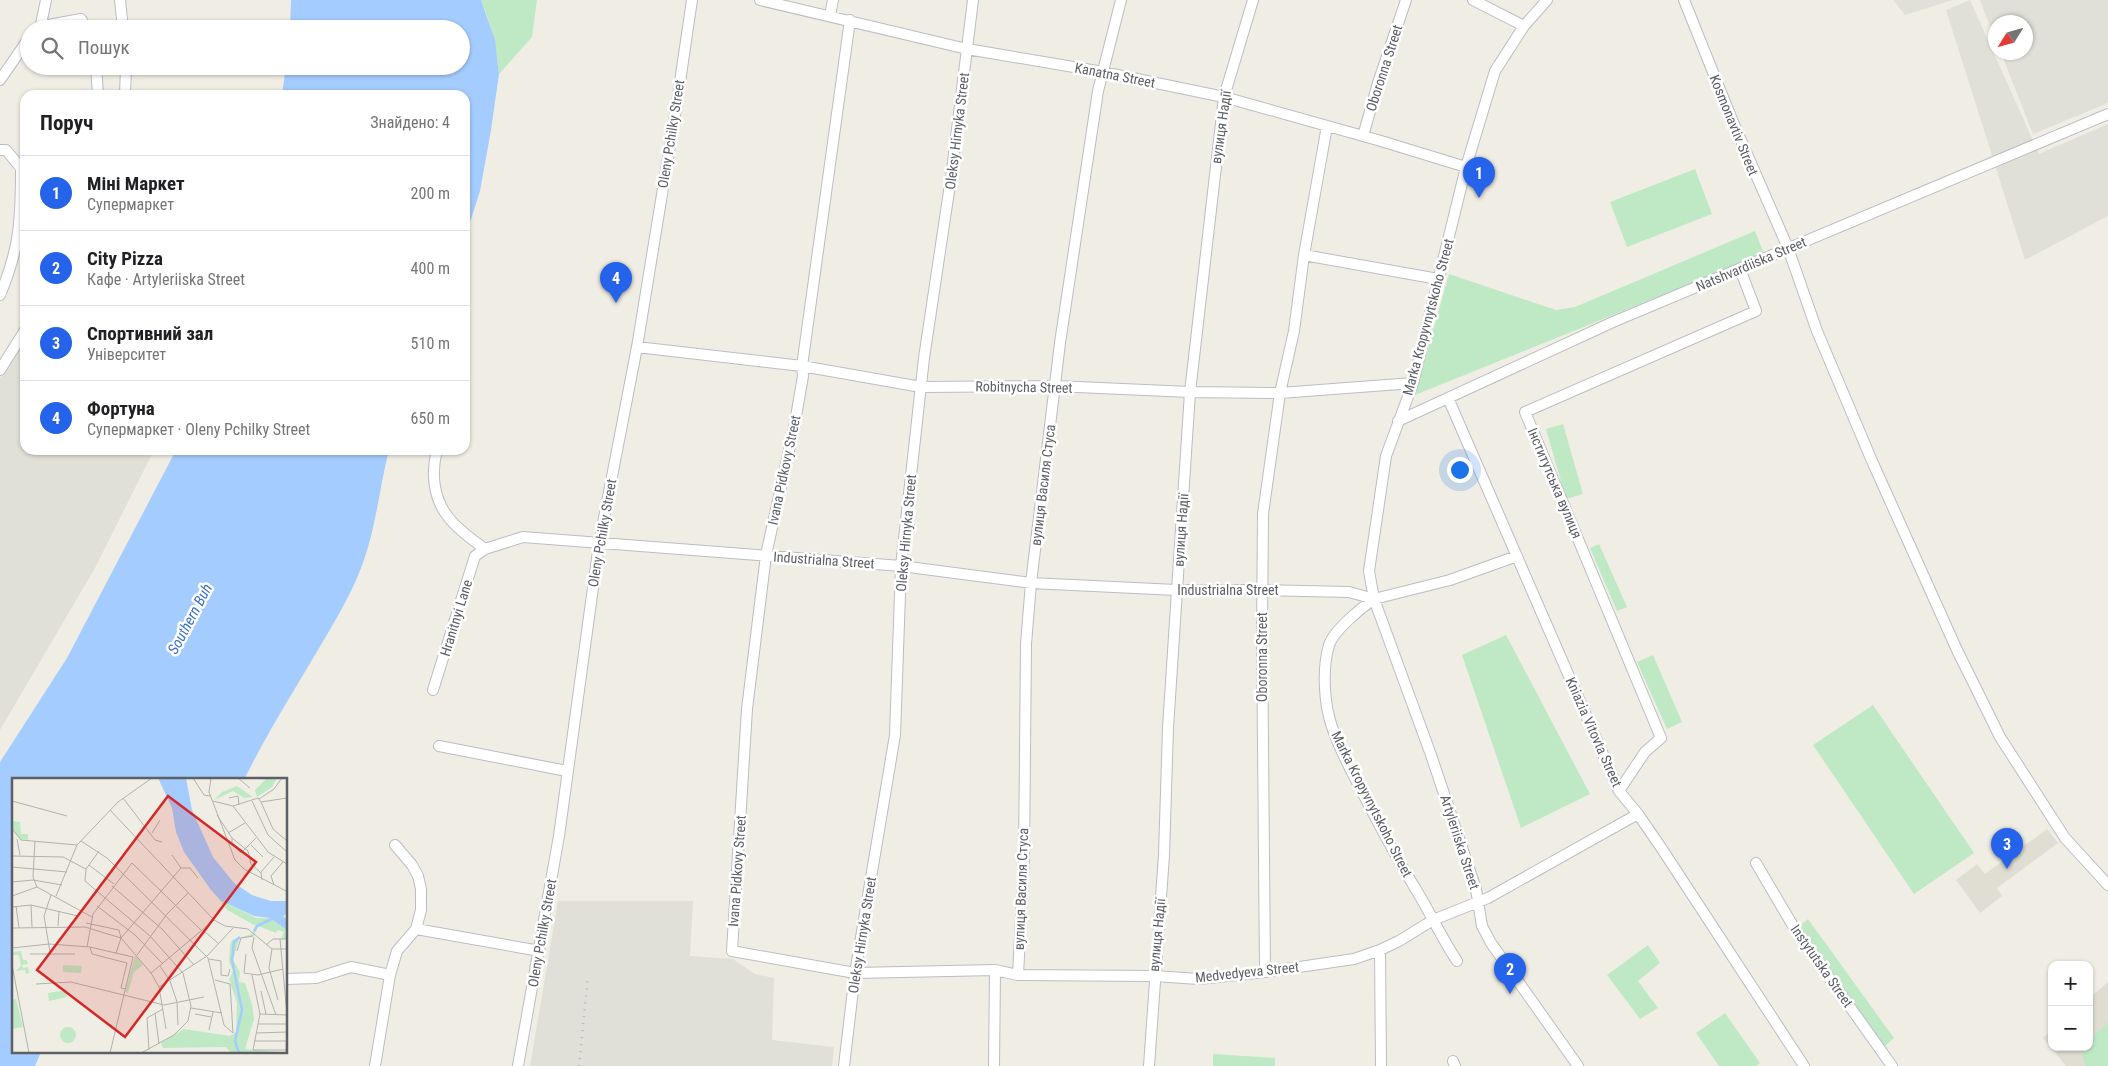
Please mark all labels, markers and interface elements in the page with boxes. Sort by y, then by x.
north arrow [1988,15,2033,60]
search box [20,20,470,75]
street label: Oboronna Street [1363,23,1405,113]
icon: search [38,34,66,62]
text: Пошук [78,36,130,59]
street label: Kanatna Street [1073,59,1157,91]
street label: Oleksy Hirnyka Street [942,72,972,190]
street label: Kosmonavtiv Street [1707,72,1761,178]
street label: Oleny Pchilky Street [655,79,687,189]
street label: вулиця Надії [1208,89,1234,165]
text: Поруч [40,111,93,135]
text: Знайдено: 4 [370,113,450,132]
pin: 1 [1463,157,1495,198]
text: Міні Маркет [87,172,185,195]
text: 1 [52,184,60,203]
text: 200 m [411,184,450,203]
text: Супермаркет [87,195,174,214]
street label: Natshvardiiska Street [1693,234,1809,294]
street label: Marka Kropyvnytskoho Street [1399,237,1457,397]
text: City Pizza [87,247,163,270]
text: 2 [52,259,60,278]
text: 400 m [411,259,450,278]
pin: 4 [600,262,632,303]
text: Кафе · Artyleriiska Street [87,270,245,289]
text: Спортивний зал [87,322,213,345]
text: 3 [52,334,60,353]
text: 510 m [411,334,450,353]
text: Університет [87,345,166,364]
street label: Robitnycha Street [975,378,1073,396]
text: Фортуна [87,397,155,420]
text: 4 [52,409,60,428]
text: 650 m [411,409,450,428]
street label: Ivana Pidkovy Street [765,414,803,526]
text: Супермаркет · Oleny Pchilky Street [87,420,310,439]
street label: вулиця Василя Стуса [1028,423,1058,547]
street label: Інститутська вулиця [1525,425,1585,541]
your location [1447,457,1473,483]
street label: Oleksy Hirnyka Street [893,474,919,592]
street label: Oleny Pchilky Street [585,478,619,588]
street label: вулиця Надії [1170,492,1192,567]
street label: Industrialna Street [773,548,875,572]
street label: Hranitnyi Lane [437,577,475,658]
water label: Southern Buh [164,581,216,657]
street label: Industrialna Street [1177,582,1279,598]
street label: Oboronna Street [1254,612,1270,702]
street label: Kniazia Vitovta Street [1563,675,1625,789]
street label: Marka Kropyvnytskoho Street [1328,728,1416,880]
inset map [12,778,288,1054]
street label: Artyleriiska Street [1437,793,1483,891]
street label: Ivana Pidkovy Street [725,815,749,927]
street label: вулиця Василя Стуса [1011,828,1031,950]
pin: 3 [1991,828,2023,869]
street label: Oleksy Hirnyka Street [845,876,879,994]
street label: Oleny Pchilky Street [525,878,559,988]
street label: вулиця Надії [1146,897,1168,972]
street label: Instytutska Street [1788,922,1856,1010]
pin: 2 [1494,953,1526,994]
street label: Medvedyeva Street [1194,959,1300,985]
map controls [2048,961,2093,1051]
button: + [2048,961,2093,1006]
button: − [2048,1006,2093,1051]

